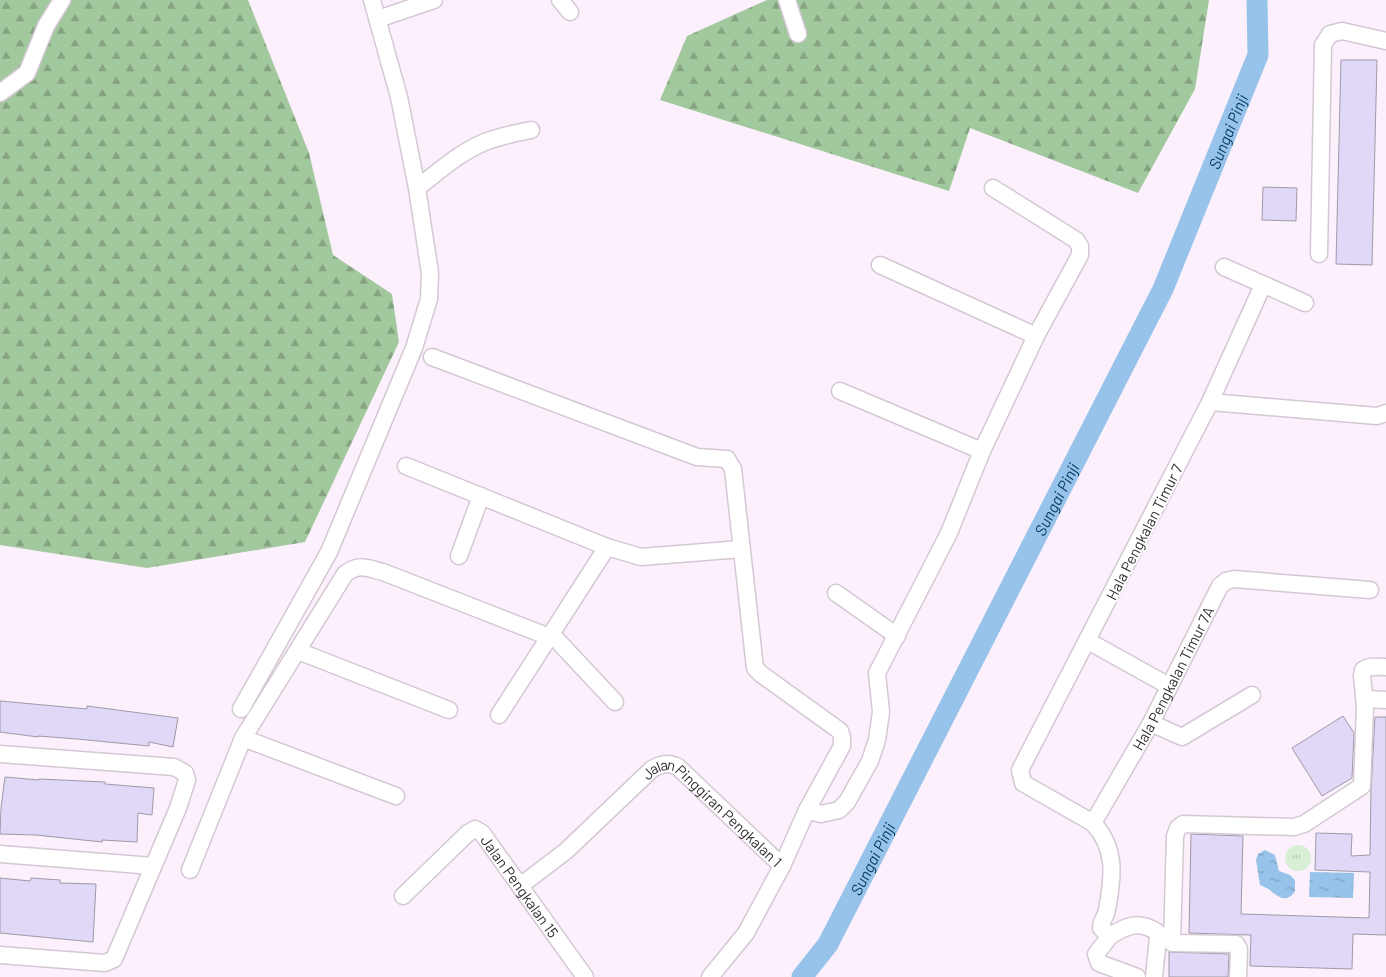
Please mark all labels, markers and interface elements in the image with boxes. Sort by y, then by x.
water label: Sungai Pinji [1203,91,1251,171]
water label: Sungai Pinji [1029,459,1082,538]
street label: Hala Pengkalan Timur 7 [1102,461,1186,603]
street label: Hala Pengkalan Timur 7A [1128,603,1217,753]
street label: Jalan Pinggiran Pengkalan 1 [638,755,786,870]
water label: Sungai Pinji [845,819,898,898]
street label: Jalan Pengkalan 15 [477,831,563,941]

